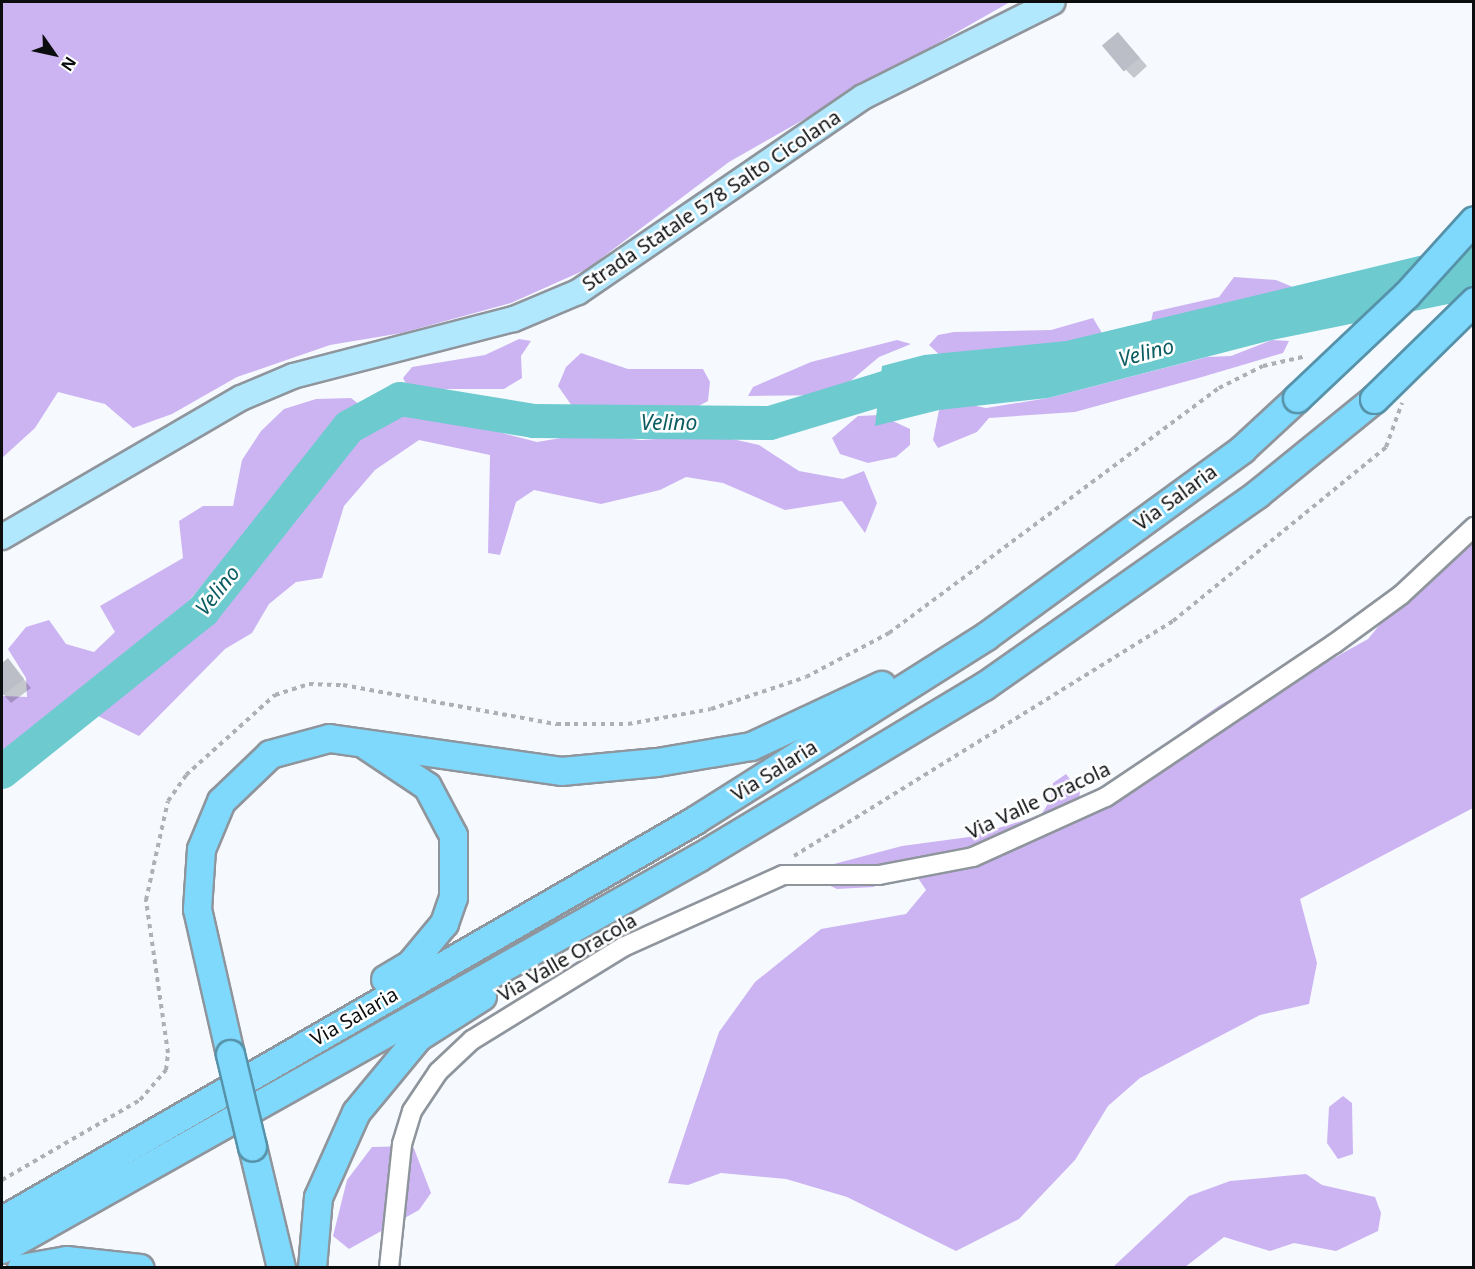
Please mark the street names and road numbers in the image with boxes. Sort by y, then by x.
street label: Strada Statale 578 Salto Cicolana [577,104,845,296]
street label: Via Salaria [1129,459,1221,535]
street label: Via Salaria [727,734,821,806]
street label: Via Valle Oracola [962,756,1114,844]
street label: Via Valle Oracola [493,908,641,1006]
street label: Via Salaria [306,981,402,1051]

